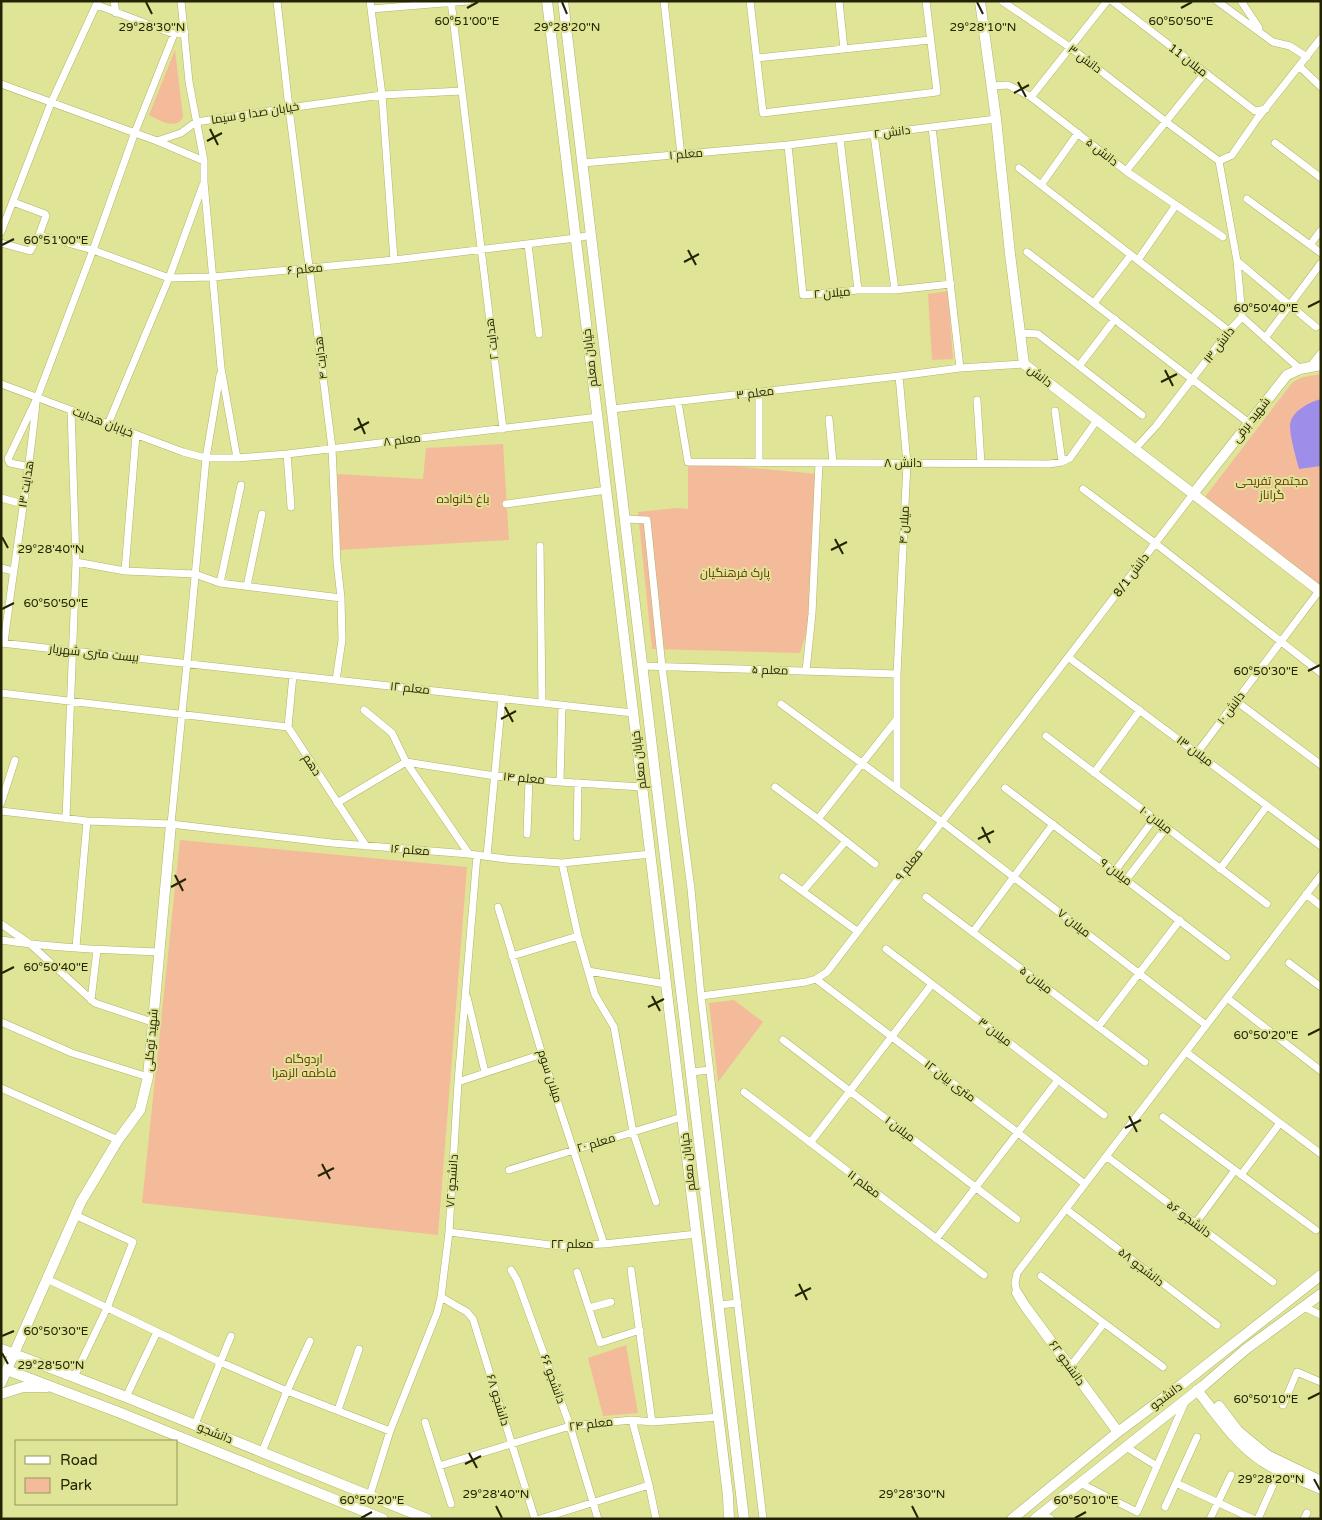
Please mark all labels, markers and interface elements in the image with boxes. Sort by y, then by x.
text: 60°51'00"E [434,14,500,28]
text: 60°50'50"E [1148,14,1214,28]
text: 29°28'30"N [119,20,186,34]
text: 29°28'20"N [534,20,601,34]
text: 29°28'10"N [950,20,1017,34]
street label: میلان 11 [1166,40,1210,80]
street label: دانش ۳ [1065,42,1105,76]
street label: خیابان صدا و سیما [210,99,300,127]
street label: دانش ۲ [873,123,911,141]
street label: دانش ۵ [1083,135,1121,169]
street label: معلم ۱ [669,146,704,163]
text: 60°51'00"E [23,233,89,247]
street label: معلم ۶ [287,260,324,279]
street label: میلان ۲ [813,284,851,302]
text: 60°50'40"E [1233,301,1299,315]
street label: هدایت ۲ [483,317,501,361]
street label: دانش ۱۳ [1201,324,1238,366]
street label: خیابان معلم [579,328,602,388]
street label: هدایت ۴ [311,336,331,380]
street label: دانش [1025,362,1055,390]
street label: معلم ۳ [735,384,775,403]
street label: شهید برفی [1229,395,1273,445]
street label: خیابان هدایت [71,404,135,440]
street label: معلم ۸ [383,431,422,450]
street label: دانش ۸ [884,456,922,470]
street label: هدایت ۱۳ [15,460,37,508]
park label: مجتمع تفریحی گراناز [1236,474,1308,502]
park label: باغ خانواده [437,492,489,507]
street label: میلان ۴ [896,505,912,545]
text: 29°28'40"N [18,542,85,556]
street label: دانش 8/1 [1110,550,1152,599]
park label: پارک فرهنگیان [700,566,771,582]
text: 60°50'50"E [23,596,89,610]
street label: بیست متری شهریار [48,641,140,665]
street label: معلم ۵ [751,662,789,679]
text: 60°50'30"E [1233,664,1299,678]
street label: معلم ۱۲ [389,679,431,698]
street label: دانش ۱۰ [1214,689,1248,727]
street label: خیابان معلم [628,730,651,790]
street label: میلان ۱۳ [1174,733,1216,769]
street label: دهم [299,751,324,779]
street label: معلم ۱۴ [503,769,545,788]
street label: میلان ۱۰ [1137,803,1175,837]
street label: معلم ۱۶ [390,842,430,859]
street label: معلم ۹ [892,846,926,884]
street label: میلان ۹ [1097,855,1135,889]
street label: میلان ۷ [1055,906,1093,940]
text: 60°50'40"E [23,960,89,974]
street label: میلان ۵ [1017,963,1055,997]
street label: شهید توکلی [141,1008,161,1072]
street label: میلان ۳ [975,1015,1015,1049]
text: 60°50'20"E [1233,1028,1299,1042]
street label: میلان سوم [534,1048,565,1105]
park label: اردوگاه فاطمه الزهرا [272,1052,336,1080]
street label: ۱۲ متری بیان [922,1057,978,1105]
street label: میلان ۱ [882,1113,918,1145]
street label: معلم ۲۰ [575,1131,617,1156]
street label: خیابان معلم [677,1132,700,1192]
street label: دانشجو ۷۲ [443,1154,461,1208]
street label: معلم ۱۱ [844,1167,883,1202]
street label: دانشجو ۵۶ [1164,1198,1214,1240]
street label: معلم ۲۲ [551,1237,593,1252]
street label: دانشجو ۵۸ [1115,1245,1167,1289]
text: 60°50'30"E [23,1324,89,1338]
street label: دانشجو ۶۲ [1046,1338,1088,1388]
street label: دانشجو ۶۶ [538,1352,568,1406]
text: 29°28'50"N [18,1358,85,1372]
street label: دانشجو ۶۸ [484,1373,513,1428]
street label: دانشجو [1147,1379,1185,1413]
text: 60°50'10"E [1233,1392,1299,1406]
street label: معلم ۲۴ [568,1414,614,1435]
street label: دانشجو [195,1420,235,1446]
legend [15,1440,178,1505]
text: Road [60,1451,98,1469]
text: 29°28'20"N [1238,1472,1305,1486]
text: Park [60,1476,92,1494]
text: 29°28'40"N [463,1487,530,1501]
text: 29°28'30"N [879,1487,946,1501]
text: 60°50'20"E [339,1493,405,1507]
text: 60°50'10"E [1053,1493,1119,1507]

